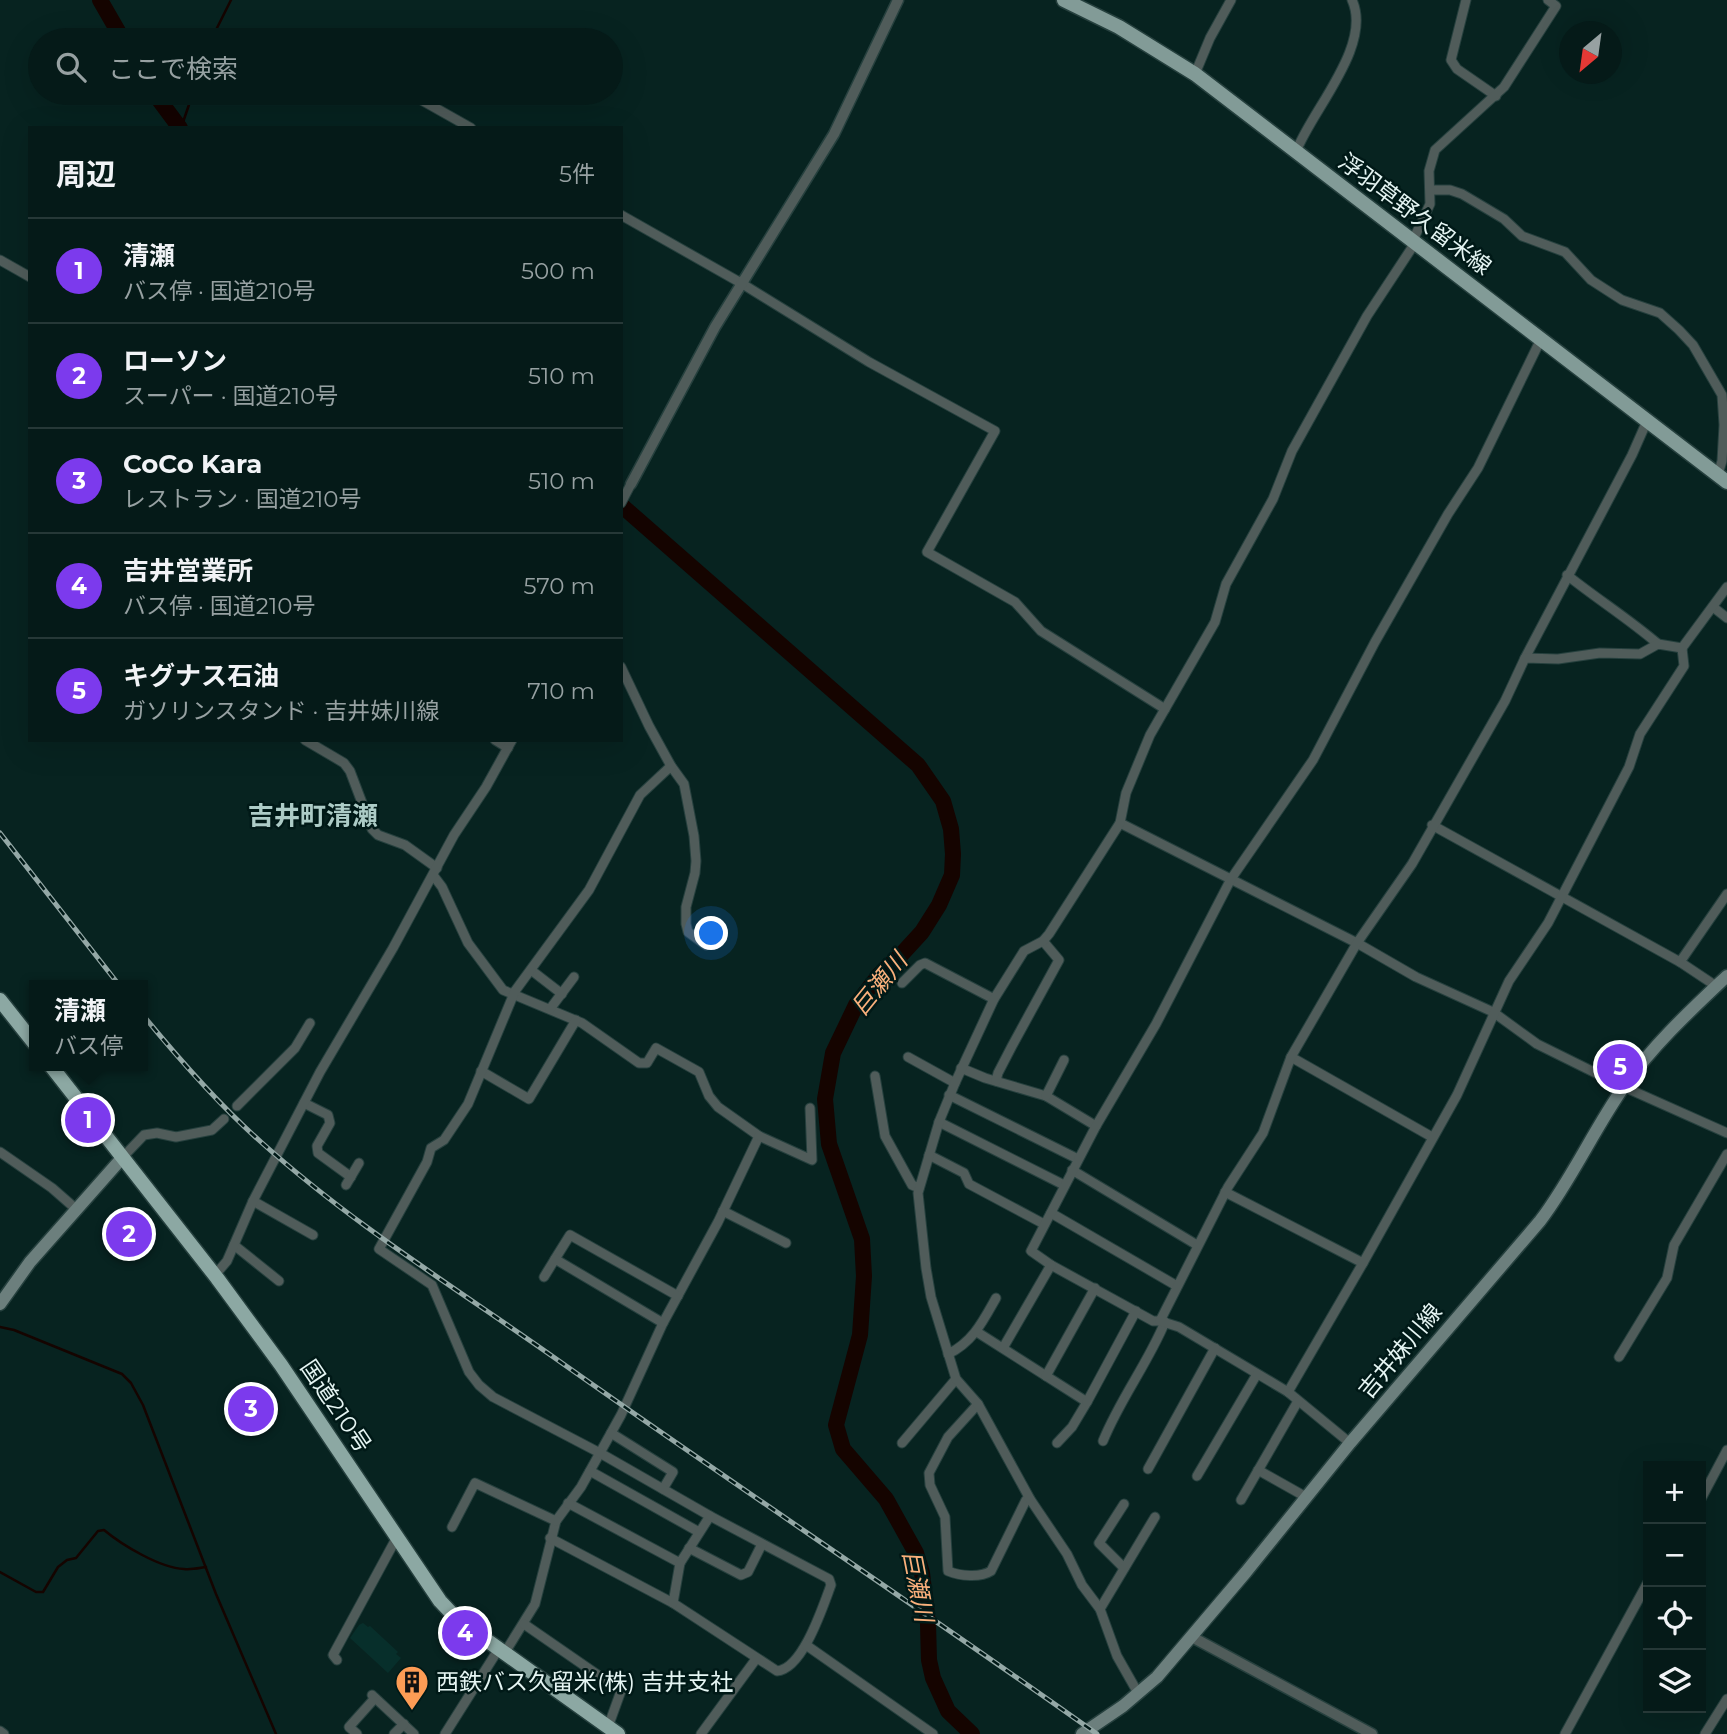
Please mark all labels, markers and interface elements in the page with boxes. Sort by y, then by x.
north arrow [1559,21,1622,84]
search box [28,28,623,105]
icon: search [52,48,90,86]
text: ここで検索 [108,53,238,85]
street label: 浮羽草野久留米線 [1333,147,1497,281]
text: 周辺 [56,156,116,193]
text: 5件 [559,160,595,188]
text: 清瀬 [123,240,175,272]
text: 1 [74,257,84,285]
text: 500 m [521,257,595,285]
text: バス停 · 国道210号 [123,277,315,305]
text: ローソン [123,345,227,377]
text: 2 [72,362,86,390]
text: 510 m [528,362,595,390]
text: スーパー · 国道210号 [123,382,338,410]
text: CoCo Kara [123,448,262,480]
text: 3 [72,467,86,495]
text: 510 m [528,467,595,495]
text: レストラン · 国道210号 [123,485,361,513]
text: 吉井営業所 [123,555,253,587]
text: 4 [71,572,87,600]
text: 570 m [524,572,595,600]
text: バス停 · 国道210号 [123,592,315,620]
text: キグナス石油 [123,660,279,692]
text: 5 [72,677,86,705]
text: 710 m [527,677,595,705]
text: ガソリンスタンド · 吉井妹川線 [123,697,439,725]
district label: 吉井町清瀬 [248,800,378,832]
your location [694,916,728,950]
water label: 巨瀬川 [845,945,915,1021]
popup [29,980,148,1071]
text: 清瀬 [54,995,106,1027]
text: バス停 [54,1032,123,1060]
pin: 5 [1597,1041,1643,1093]
pin: 1 [65,1094,111,1146]
pin: 2 [106,1208,152,1260]
street label: 吉井妹川線 [1352,1298,1448,1404]
street label: 国道210号 [295,1354,377,1458]
pin: 3 [228,1383,274,1435]
map controls [1643,1461,1706,1713]
button: + [1643,1461,1706,1524]
button: − [1643,1524,1706,1587]
water label: 巨瀬川 [897,1548,940,1627]
button: locate [1643,1587,1706,1650]
pin: 4 [442,1607,488,1659]
button: layers [1643,1650,1706,1713]
building icon: 西鉄バス久留米(株) 吉井支社 [393,1663,431,1712]
place label: 西鉄バス久留米(株) 吉井支社 [436,1668,733,1696]

